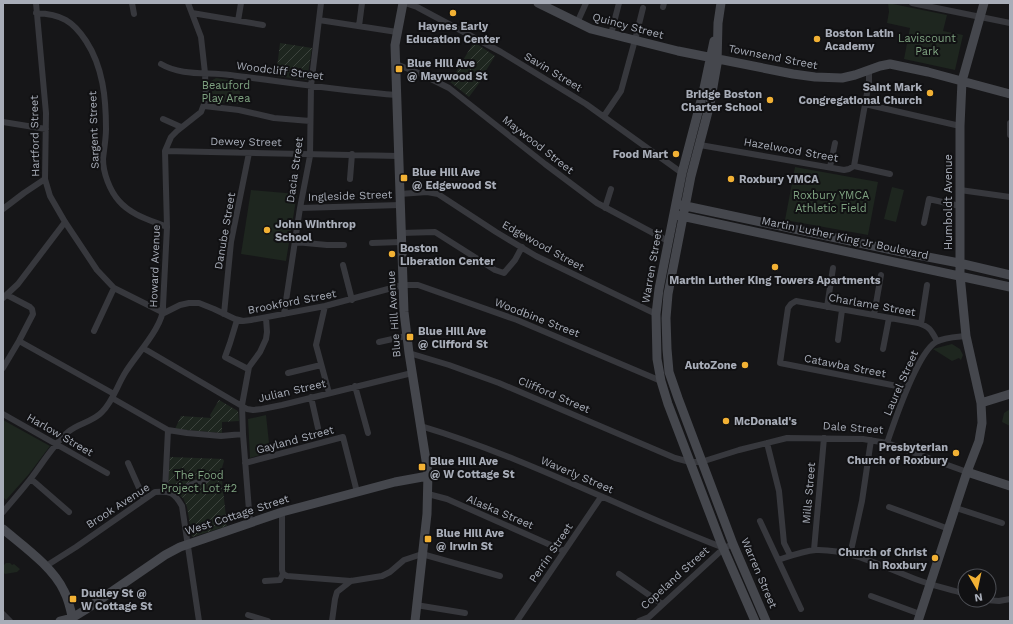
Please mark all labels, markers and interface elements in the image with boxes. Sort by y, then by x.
marker: Haynes Early Education Center [448,8,458,18]
street label: Quincy Street [591,10,665,42]
place label: Haynes Early Education Center [406,20,500,46]
place label: Boston Latin Academy [825,27,894,53]
park label: Laviscount Park [898,32,956,58]
marker: Boston Latin Academy [812,34,822,44]
street label: Townsend Street [727,42,819,72]
street label: Savin Street [522,50,585,95]
place label: Blue Hill Ave @ Maywood St [407,57,488,83]
street label: Woodcliff Street [236,59,325,83]
marker: Blue Hill Ave @ Maywood St [394,64,404,74]
park label: Beauford Play Area [202,79,250,105]
place label: Saint Mark Congregational Church [798,81,922,107]
place label: Bridge Boston Charter School [681,88,762,114]
marker: Saint Mark Congregational Church [925,88,935,98]
street label: Sargent Street [86,91,102,169]
street label: Hartford Street [28,95,42,177]
marker: Bridge Boston Charter School [765,95,775,105]
street label: Maywood Street [500,113,577,177]
street label: Dewey Street [210,135,282,149]
street label: Hazelwood Street [743,135,840,165]
street label: Dacia Street [284,136,306,204]
place label: Food Mart [613,148,668,161]
marker: Food Mart [671,149,681,159]
street label: Humboldt Avenue [942,154,955,250]
place label: Blue Hill Ave @ Edgewood St [412,166,497,192]
marker: Blue Hill Ave @ Edgewood St [399,173,409,183]
place label: Roxbury YMCA [739,173,819,186]
marker: Roxbury YMCA [726,174,736,184]
street label: Ingleside Street [308,188,393,204]
park label: Roxbury YMCA Athletic Field [793,189,869,215]
street label: Danube Street [212,191,238,270]
street label: Martin Luther King Jr Boulevard [760,214,930,262]
place label: John Winthrop School [275,218,356,244]
street label: Edgewood Street [500,218,587,274]
street label: Howard Avenue [147,224,163,308]
marker: John Winthrop School [262,225,272,235]
street label: Warren Street [639,227,665,304]
place label: Boston Liberation Center [400,242,495,268]
marker: Boston Liberation Center [387,249,397,259]
marker: Martin Luther King Towers Apartments [770,262,780,272]
street label: Blue Hill Avenue [384,270,404,358]
place label: Martin Luther King Towers Apartments [669,274,881,287]
street label: Brookford Street [247,287,338,317]
street label: Charlame Street [827,291,917,319]
street label: Woodbine Street [493,296,582,340]
place label: Blue Hill Ave @ Clifford St [418,325,488,351]
marker: Blue Hill Ave @ Clifford St [405,332,415,342]
street label: Laurel Street [881,348,921,418]
street label: Catawba Street [803,352,887,380]
place label: AutoZone [685,359,737,372]
marker: AutoZone [740,360,750,370]
street label: Clifford Street [516,374,592,416]
street label: Julian Street [257,377,328,405]
street label: Harlow Street [25,411,96,459]
place label: McDonald's [734,415,797,428]
marker: McDonald's [721,416,731,426]
street label: Dale Street [822,419,884,437]
street label: Gayland Street [255,423,336,457]
place label: Presbyterian Church of Roxbury [847,441,949,467]
marker: Presbyterian Church of Roxbury [951,448,961,458]
street label: Waverly Street [539,454,616,496]
place label: Blue Hill Ave @ W Cottage St [430,455,515,481]
street label: Mills Street [800,461,818,524]
marker: Blue Hill Ave @ W Cottage St [417,462,427,472]
park label: The Food Project Lot #2 [161,469,237,495]
street label: Brook Avenue [84,481,152,531]
street label: West Cottage Street [183,492,291,538]
street label: Alaska Street [464,492,536,532]
street label: Perrin Street [526,521,576,585]
place label: Blue Hill Ave @ Irwin St [436,527,504,553]
marker: Blue Hill Ave @ Irwin St [423,534,433,544]
street label: Warren Street [738,536,780,610]
street label: Copeland Street [638,544,712,612]
place label: Church of Christ in Roxbury [838,546,928,572]
marker: Church of Christ in Roxbury [930,553,940,563]
north arrow [957,568,997,608]
place label: Dudley St @ W Cottage St [81,587,152,613]
text: N [973,590,984,604]
marker: Dudley St @ W Cottage St [68,594,78,604]

